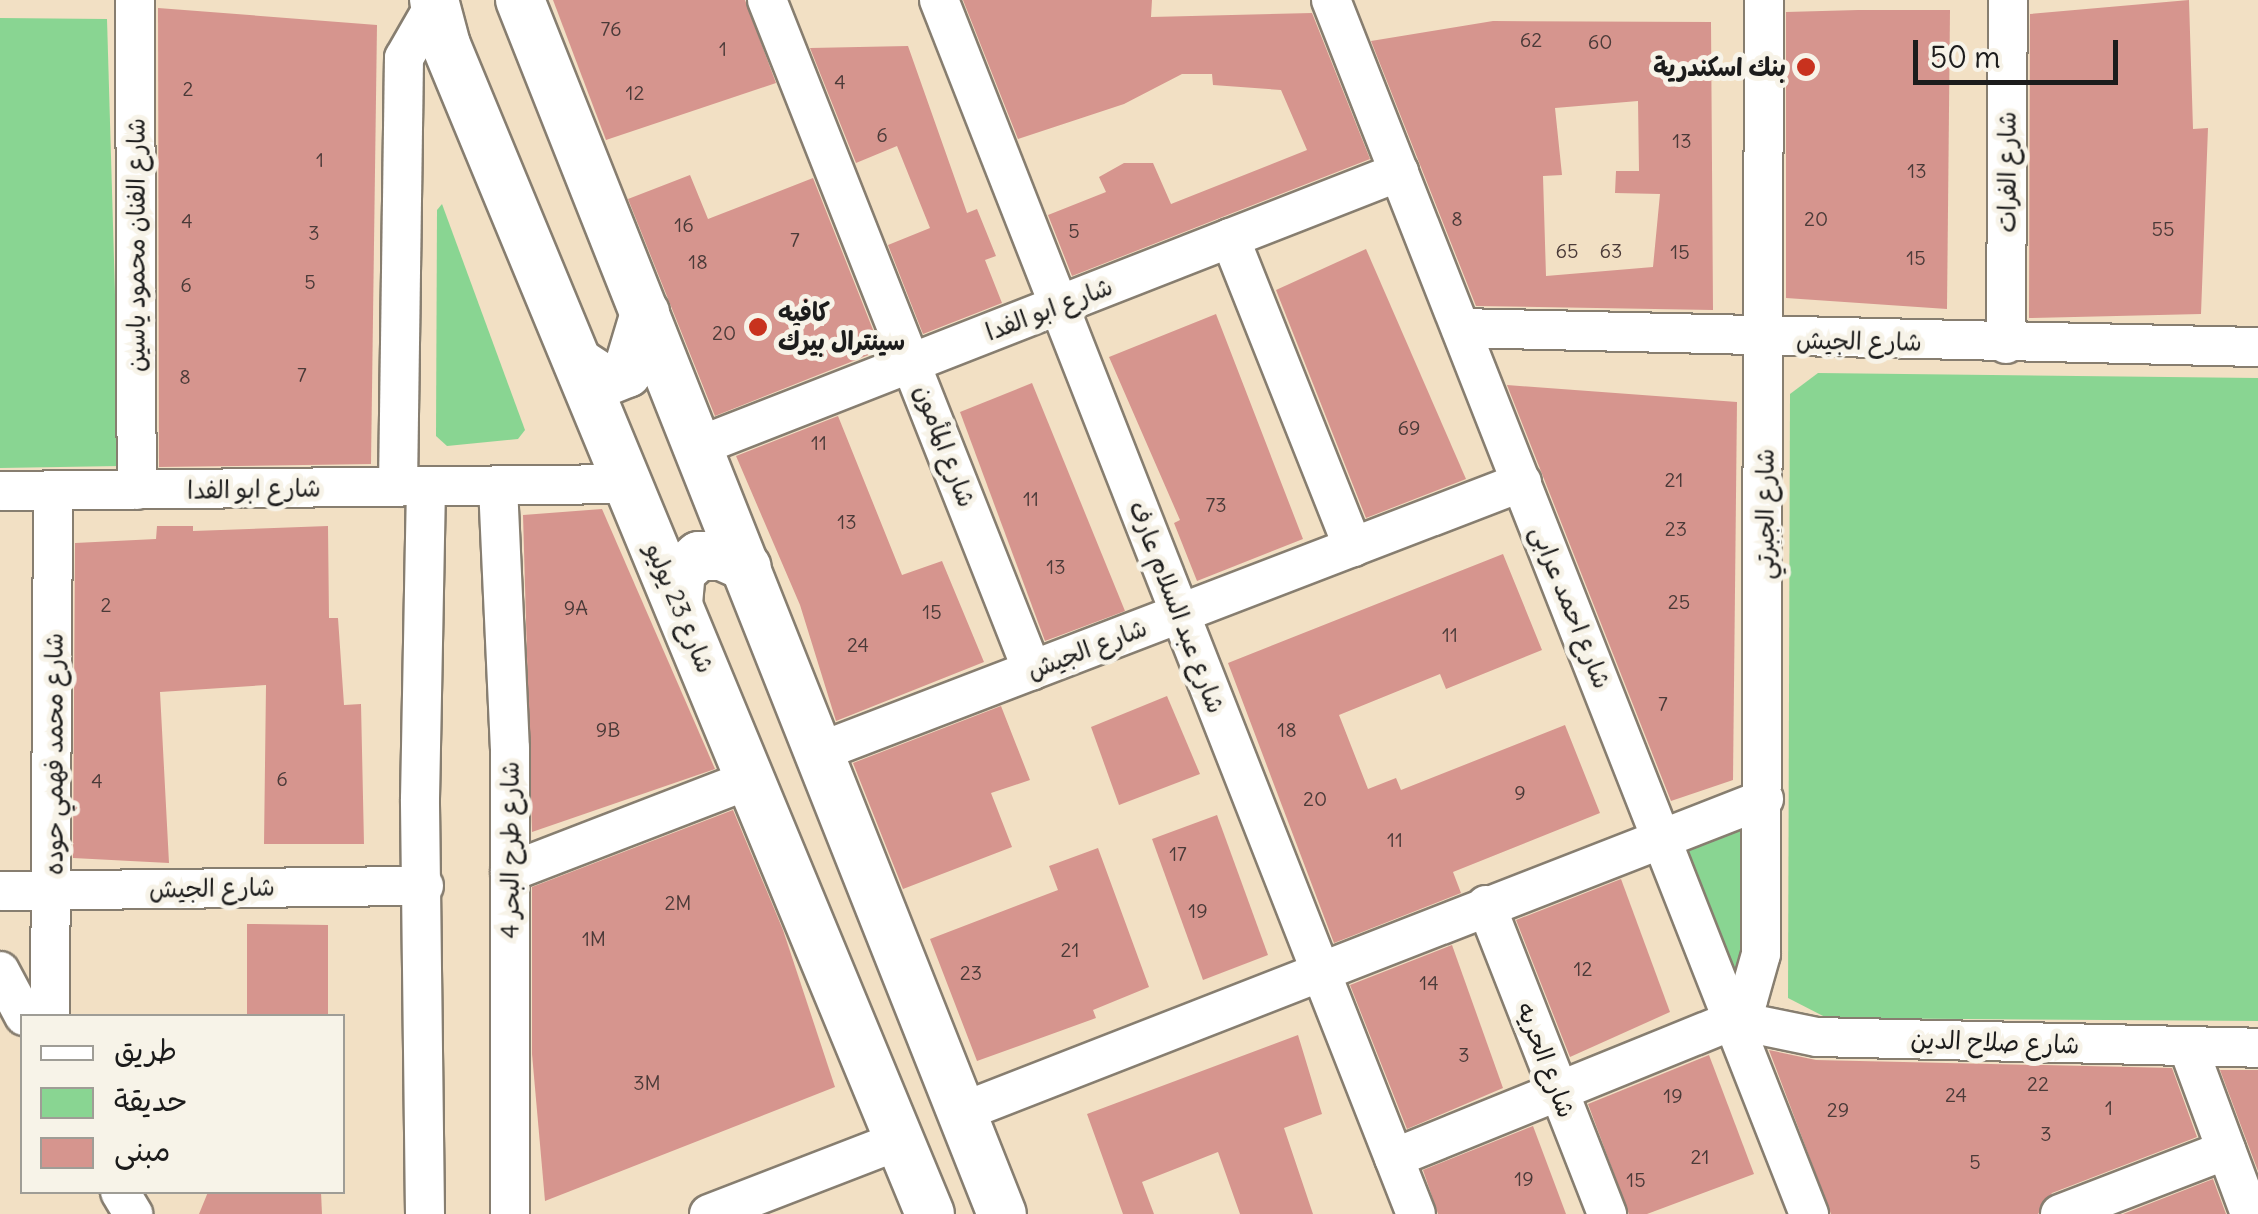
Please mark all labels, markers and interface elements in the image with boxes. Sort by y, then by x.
house number: 76 [600,16,622,40]
scale bar [1918,20,2123,82]
house number: 62 [1520,27,1542,51]
house number: 60 [1588,29,1612,53]
house number: 1 [719,36,727,60]
text: 50 m [1930,38,2000,76]
place label: بنك اسكندرية [1653,52,1786,82]
marker: بنك اسكندرية [1795,56,1817,78]
house number: 4 [834,69,846,93]
house number: 2 [183,76,193,100]
house number: 12 [626,80,644,104]
street label: شارع الفرات [1992,111,2022,233]
street label: شارع الفنان محمود ياسين [121,118,151,372]
house number: 6 [876,122,888,146]
house number: 13 [1672,128,1692,152]
house number: 1 [316,147,324,171]
house number: 13 [1907,158,1927,182]
house number: 8 [1451,206,1463,230]
house number: 20 [1804,206,1828,230]
house number: 4 [181,208,193,232]
house number: 16 [674,212,694,236]
house number: 55 [2152,216,2174,240]
house number: 5 [1068,218,1080,242]
house number: 3 [308,220,320,244]
house number: 7 [790,227,800,251]
house number: 65 [1555,238,1579,262]
house number: 63 [1600,238,1622,262]
house number: 15 [1670,239,1690,263]
house number: 15 [1906,245,1926,269]
house number: 18 [688,249,708,273]
house number: 5 [304,269,316,293]
street label: شارع ابو الفدا [981,271,1117,347]
house number: 6 [180,272,192,296]
place label: كافيه سينترال بيرك [778,298,905,357]
marker: كافيه سينترال بيرك [747,316,769,338]
house number: 20 [712,320,736,344]
street label: شارع الجيش [1796,325,1922,357]
house number: 7 [297,362,307,386]
house number: 8 [179,364,191,388]
street label: شارع المأمون [908,381,982,511]
house number: 69 [1397,415,1421,439]
house number: 11 [811,430,827,454]
street label: شارع الجبرتي [1750,448,1780,580]
house number: 21 [1665,467,1683,491]
street label: شارع ابو الفدا [187,473,321,505]
house number: 11 [1023,486,1039,510]
house number: 73 [1205,492,1227,516]
street label: شارع عبد السلام عارف [1123,497,1231,717]
house number: 13 [837,509,857,533]
house number: 23 [1665,516,1687,540]
street label: شارع احمد عرابى [1525,521,1617,693]
street label: شارع 23 يوليو [639,538,721,678]
house number: 13 [1046,554,1066,578]
house number: 25 [1668,589,1690,613]
house number: 2 [101,592,111,616]
house number: 9A [564,595,588,619]
house number: 15 [922,599,942,623]
street label: شارع الجيش [1023,612,1151,686]
house number: 11 [1442,622,1458,646]
house number: 24 [847,632,869,656]
street label: شارع محمد فهمي حوده [39,633,69,875]
house number: 7 [1658,691,1668,715]
house number: 9B [596,717,620,741]
house number: 18 [1277,717,1297,741]
street label: شارع طرح البحر 4 [495,761,525,939]
house number: 6 [276,766,288,790]
house number: 4 [91,768,103,792]
house number: 9 [1514,780,1526,804]
house number: 20 [1303,786,1327,810]
house number: 11 [1387,827,1403,851]
house number: 17 [1169,841,1187,865]
street label: شارع الجيش [149,872,275,904]
house number: 2M [664,890,692,914]
house number: 19 [1188,898,1208,922]
house number: 1M [582,926,606,950]
house number: 21 [1061,937,1079,961]
house number: 12 [1574,956,1592,980]
house number: 23 [960,960,982,984]
house number: 14 [1419,970,1439,994]
street label: شارع الحريه [1510,998,1582,1122]
legend [20,1014,345,1194]
street label: شارع صلاح الدين [1910,1024,2080,1060]
text: طريق [114,1031,177,1069]
house number: 3 [1458,1042,1470,1066]
house number: 3M [633,1070,661,1094]
house number: 22 [2027,1071,2049,1095]
text: حديقة [114,1081,188,1119]
house number: 24 [1945,1082,1967,1106]
house number: 19 [1663,1083,1683,1107]
house number: 1 [2105,1095,2113,1119]
house number: 29 [1827,1097,1849,1121]
house number: 3 [2040,1121,2052,1145]
text: مبنى [114,1131,170,1169]
house number: 21 [1691,1144,1709,1168]
house number: 5 [1969,1149,1981,1173]
house number: 19 [1514,1166,1534,1190]
house number: 15 [1626,1167,1646,1191]

